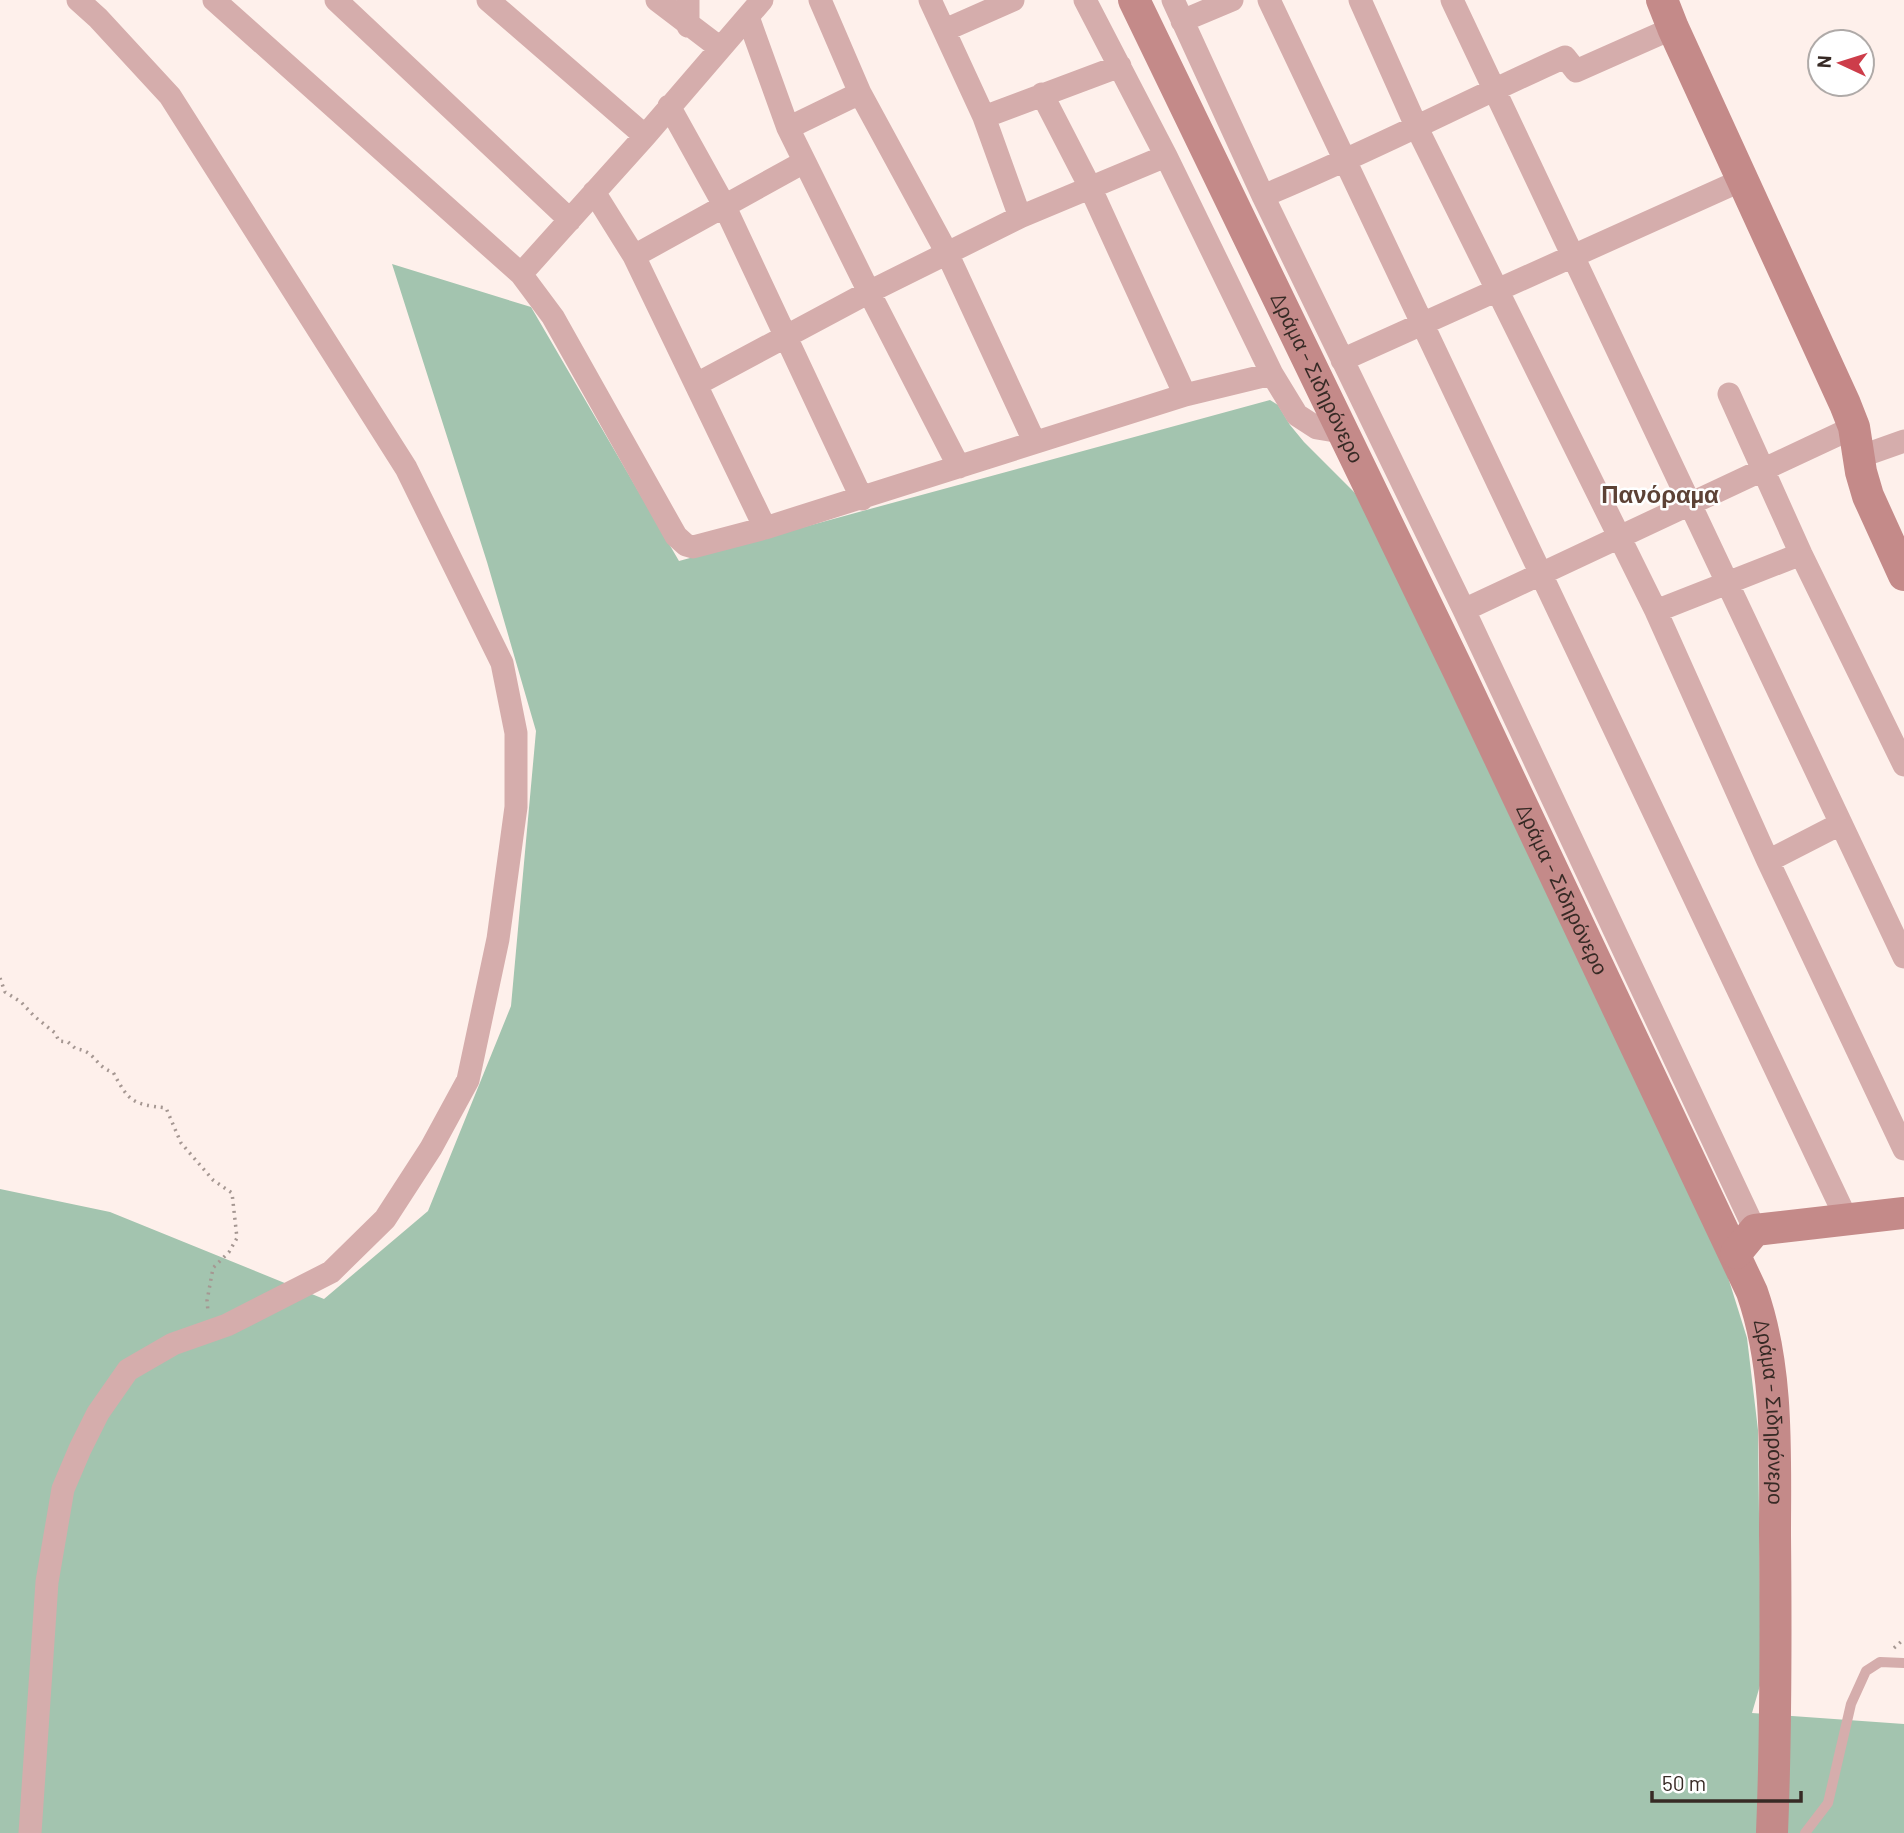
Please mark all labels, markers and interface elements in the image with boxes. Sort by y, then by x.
north arrow [1806,28,1876,98]
text: N [1812,55,1835,69]
street label: Δράμα - Σιδηρόνερο [1266,288,1370,467]
district label: Πανόραμα [1601,479,1719,508]
street label: Δράμα - Σιδηρόνερο [1512,799,1614,978]
street label: Δράμα - Σιδηρόνερο [1750,1316,1789,1505]
scale bar [1652,1759,1801,1803]
text: 50 m [1662,1770,1706,1795]

